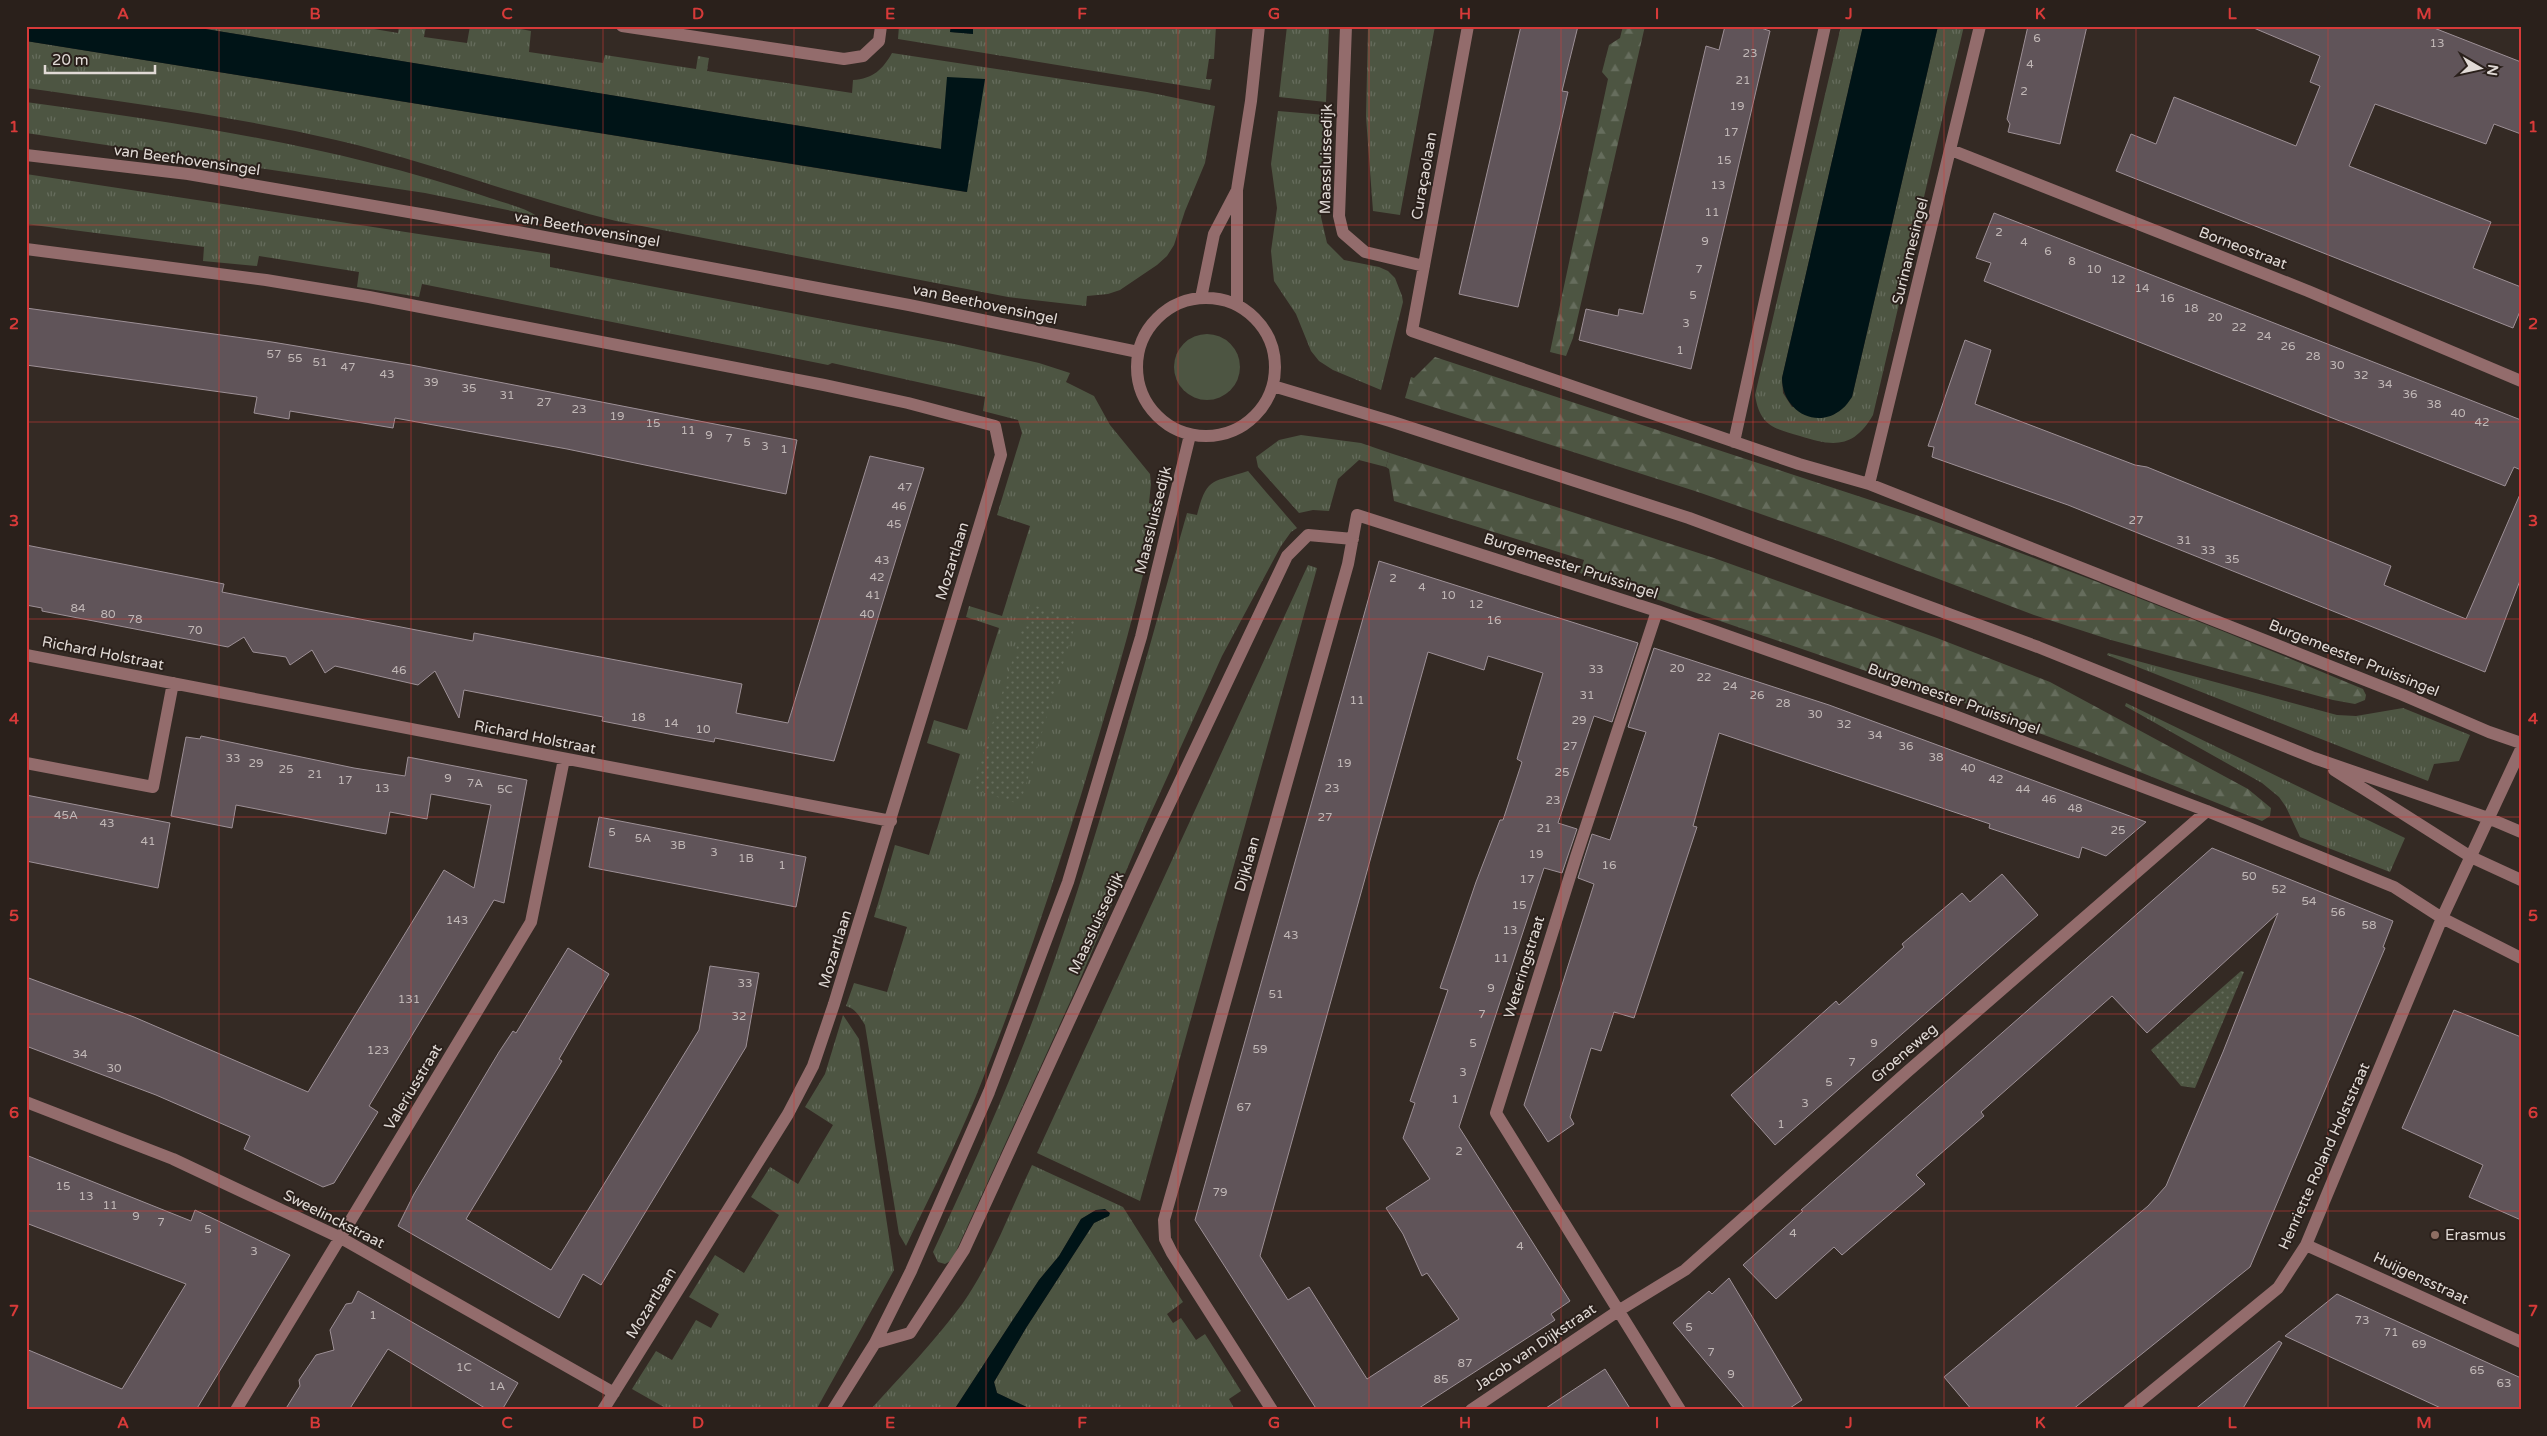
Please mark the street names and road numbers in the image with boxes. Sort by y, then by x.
street label: Maassluissedijk [1316,104,1336,214]
street label: Curaçaolaan [1407,131,1441,221]
street label: van Beethovensingel [113,141,261,179]
street label: Surinamesingel [1888,196,1932,306]
street label: van Beethovensingel [513,207,661,251]
street label: Borneostraat [2196,223,2290,273]
street label: van Beethovensingel [911,280,1059,328]
street label: Maassluissedijk [1131,464,1175,576]
street label: Mozartlaan [932,520,972,602]
street label: Burgemeester Pruissingel [1482,529,1660,603]
street label: Burgemeester Pruissingel [2266,616,2442,700]
street label: Richard Holstraat [40,632,166,674]
street label: Burgemeester Pruissingel [1865,659,2043,739]
street label: Richard Holstraat [472,716,598,758]
street label: Dijklaan [1231,834,1263,894]
street label: Maassluissedijk [1065,869,1127,977]
street label: Mozartlaan [815,908,855,990]
street label: Weteringstraat [1500,913,1548,1020]
street label: Groeneweg [1867,1019,1941,1087]
street label: Valeriusstraat [380,1041,446,1133]
street label: Henriette Roland Holststraat [2275,1059,2374,1252]
street label: Sweelinckstraat [280,1186,388,1252]
street label: Huijgensstraat [2370,1248,2472,1308]
street label: Mozartlaan [622,1264,680,1342]
street label: Jacob van Dijkstraat [1471,1299,1600,1394]

